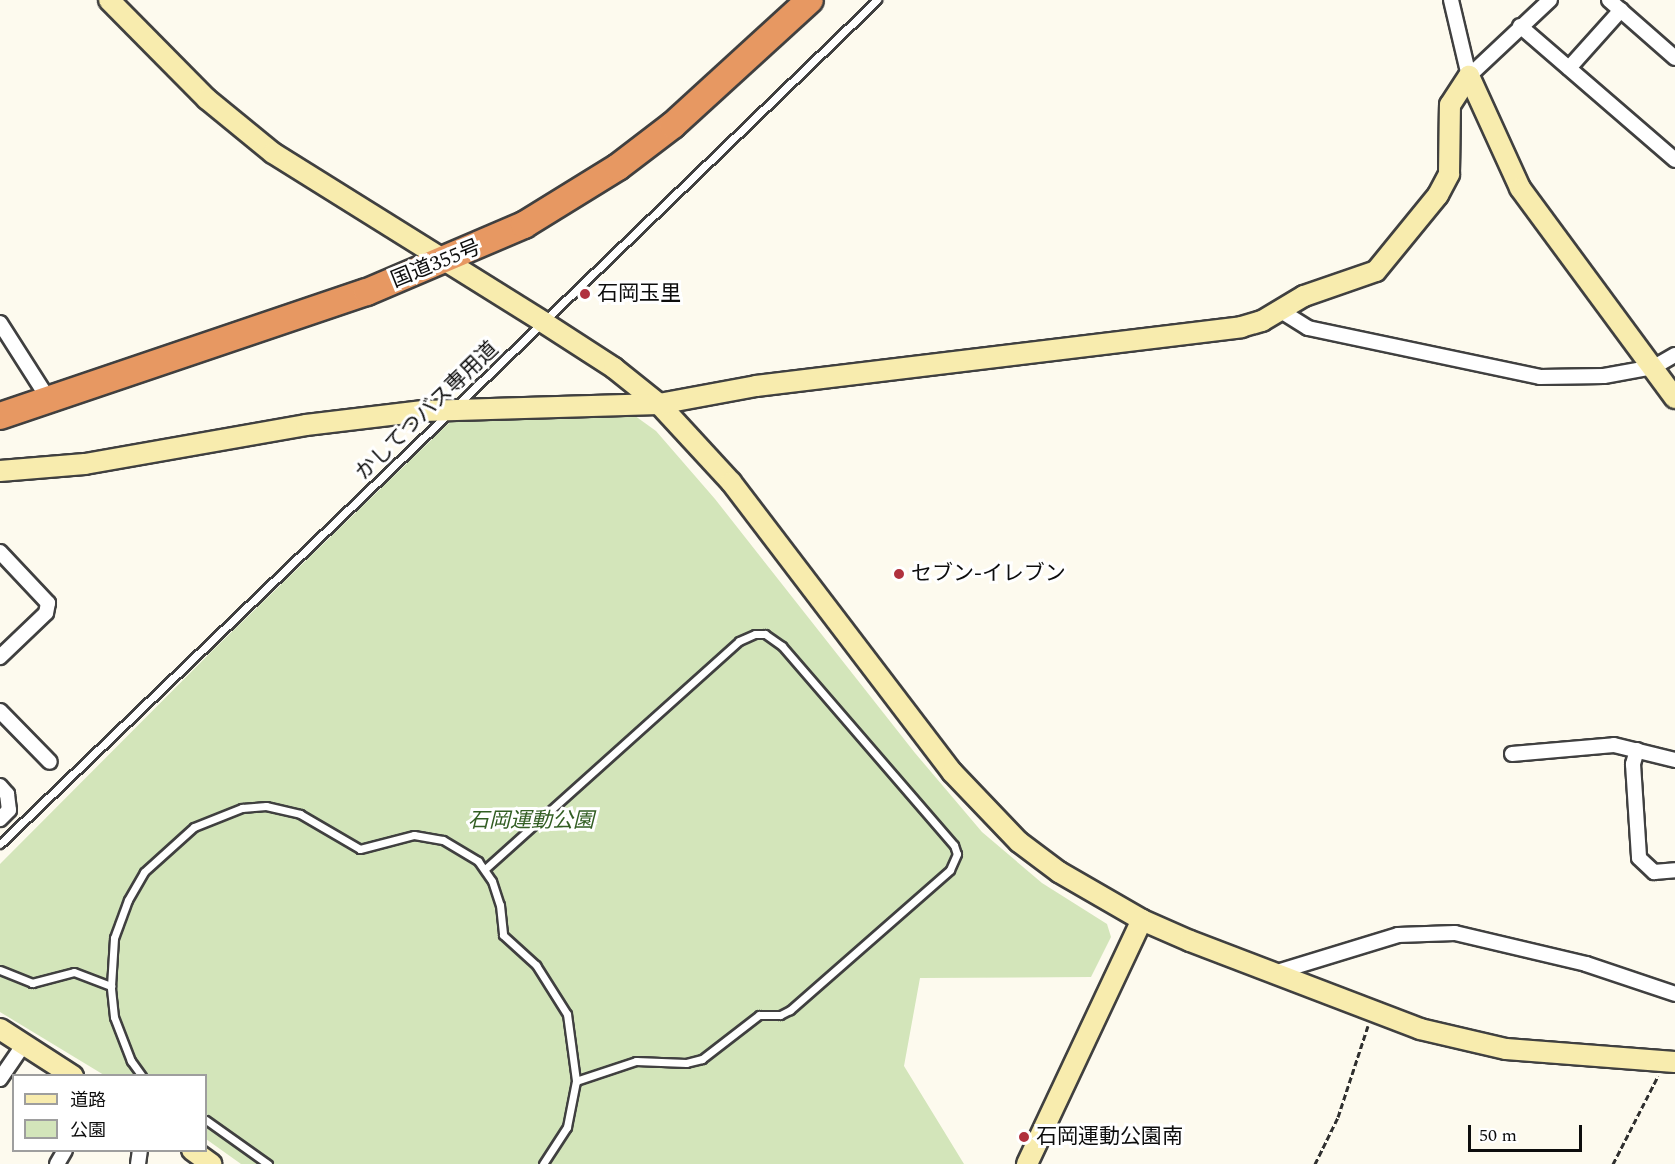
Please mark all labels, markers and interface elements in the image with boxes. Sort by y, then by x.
street label: 国道355号 [387,235,485,293]
place label: 石岡玉里 [597,281,681,307]
marker: 石岡玉里 [578,287,592,301]
street label: かしてつバス専用道 [350,336,504,486]
place label: セブン-イレブン [911,561,1066,587]
marker: セブン-イレブン [892,567,906,581]
park label: 石岡運動公園 [468,808,594,834]
legend [12,1074,207,1152]
text: 道路 [70,1087,106,1114]
scale bar [1471,1113,1585,1151]
text: 公園 [70,1117,106,1144]
text: 50 m [1479,1122,1517,1149]
place label: 石岡運動公園南 [1036,1124,1183,1150]
marker: 石岡運動公園南 [1017,1130,1031,1144]

